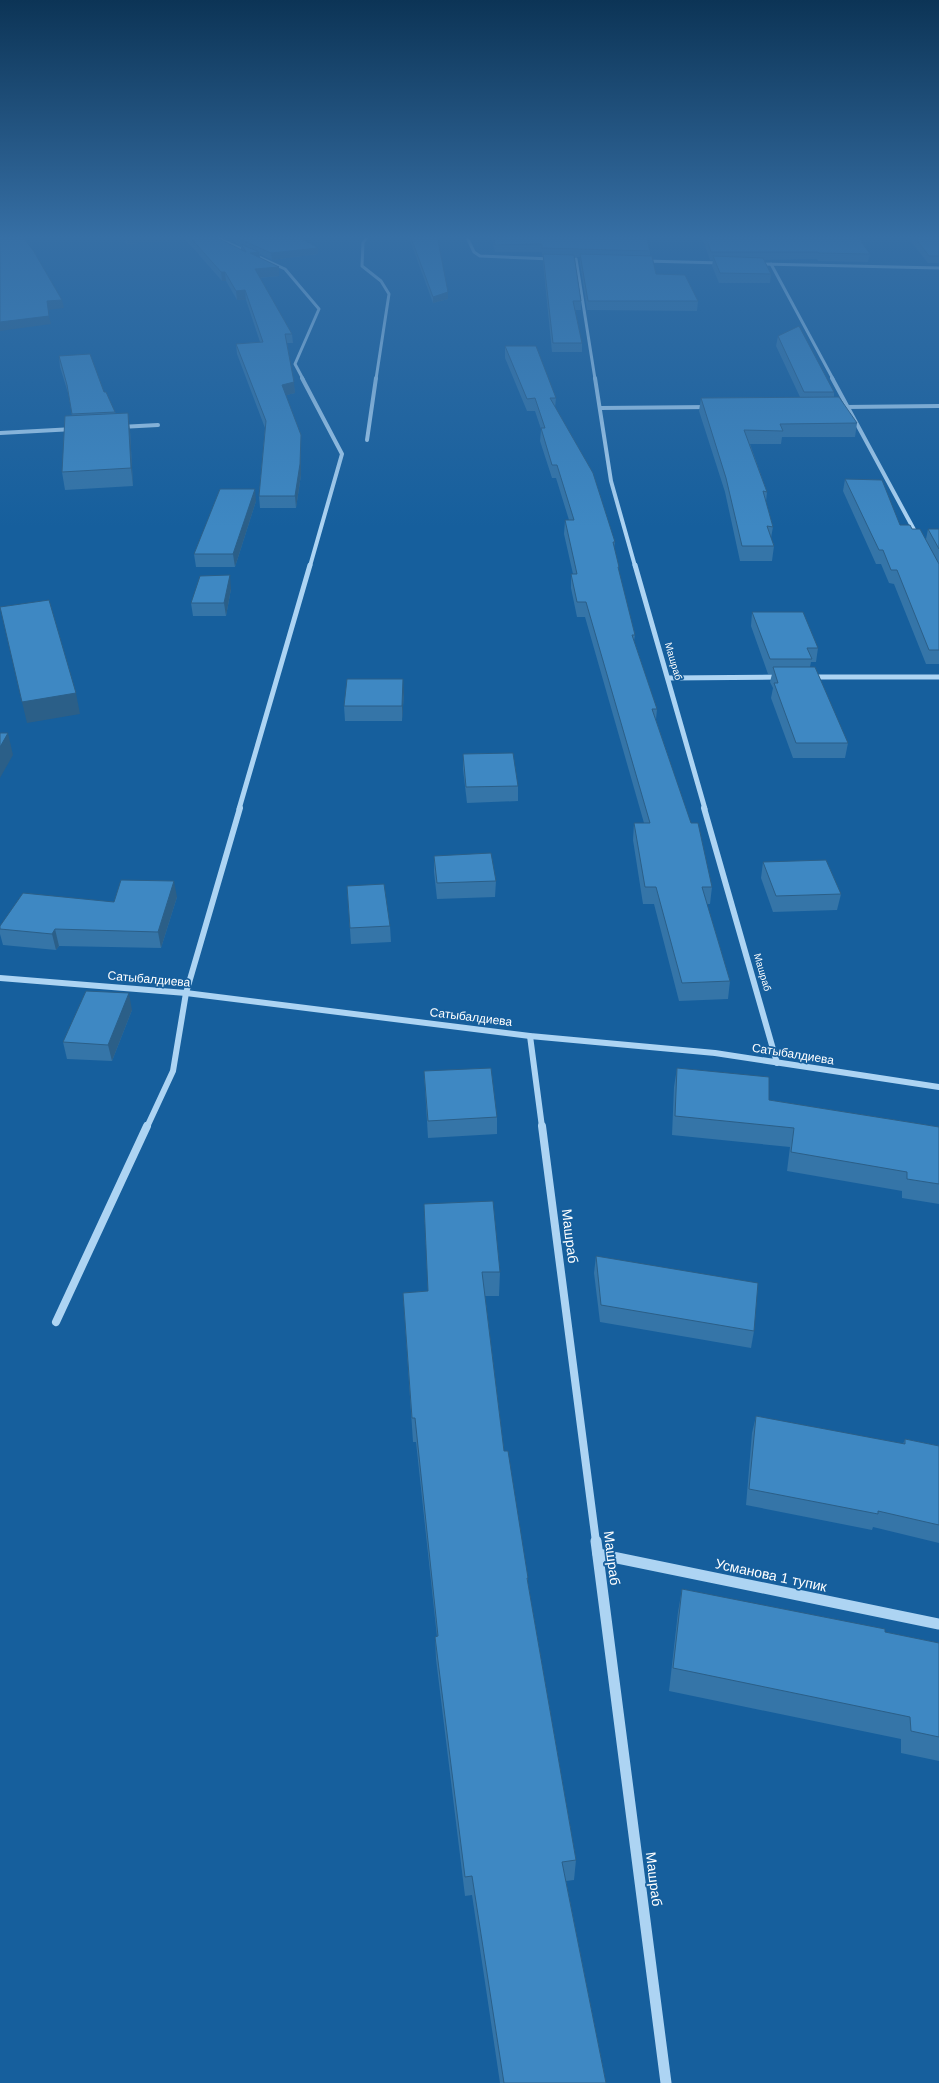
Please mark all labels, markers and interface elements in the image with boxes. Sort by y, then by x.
street label: Машраб [663,641,684,682]
street label: Машраб [752,952,773,993]
street label: Сатыбалдиева [107,968,191,990]
street label: Сатыбалдиева [429,1005,513,1029]
street label: Сатыбалдиева [751,1041,835,1067]
street label: Машраб [559,1208,581,1264]
street label: Машраб [601,1530,623,1586]
street label: Усманова 1 тупик [714,1555,829,1595]
street label: Машраб [643,1851,665,1907]

